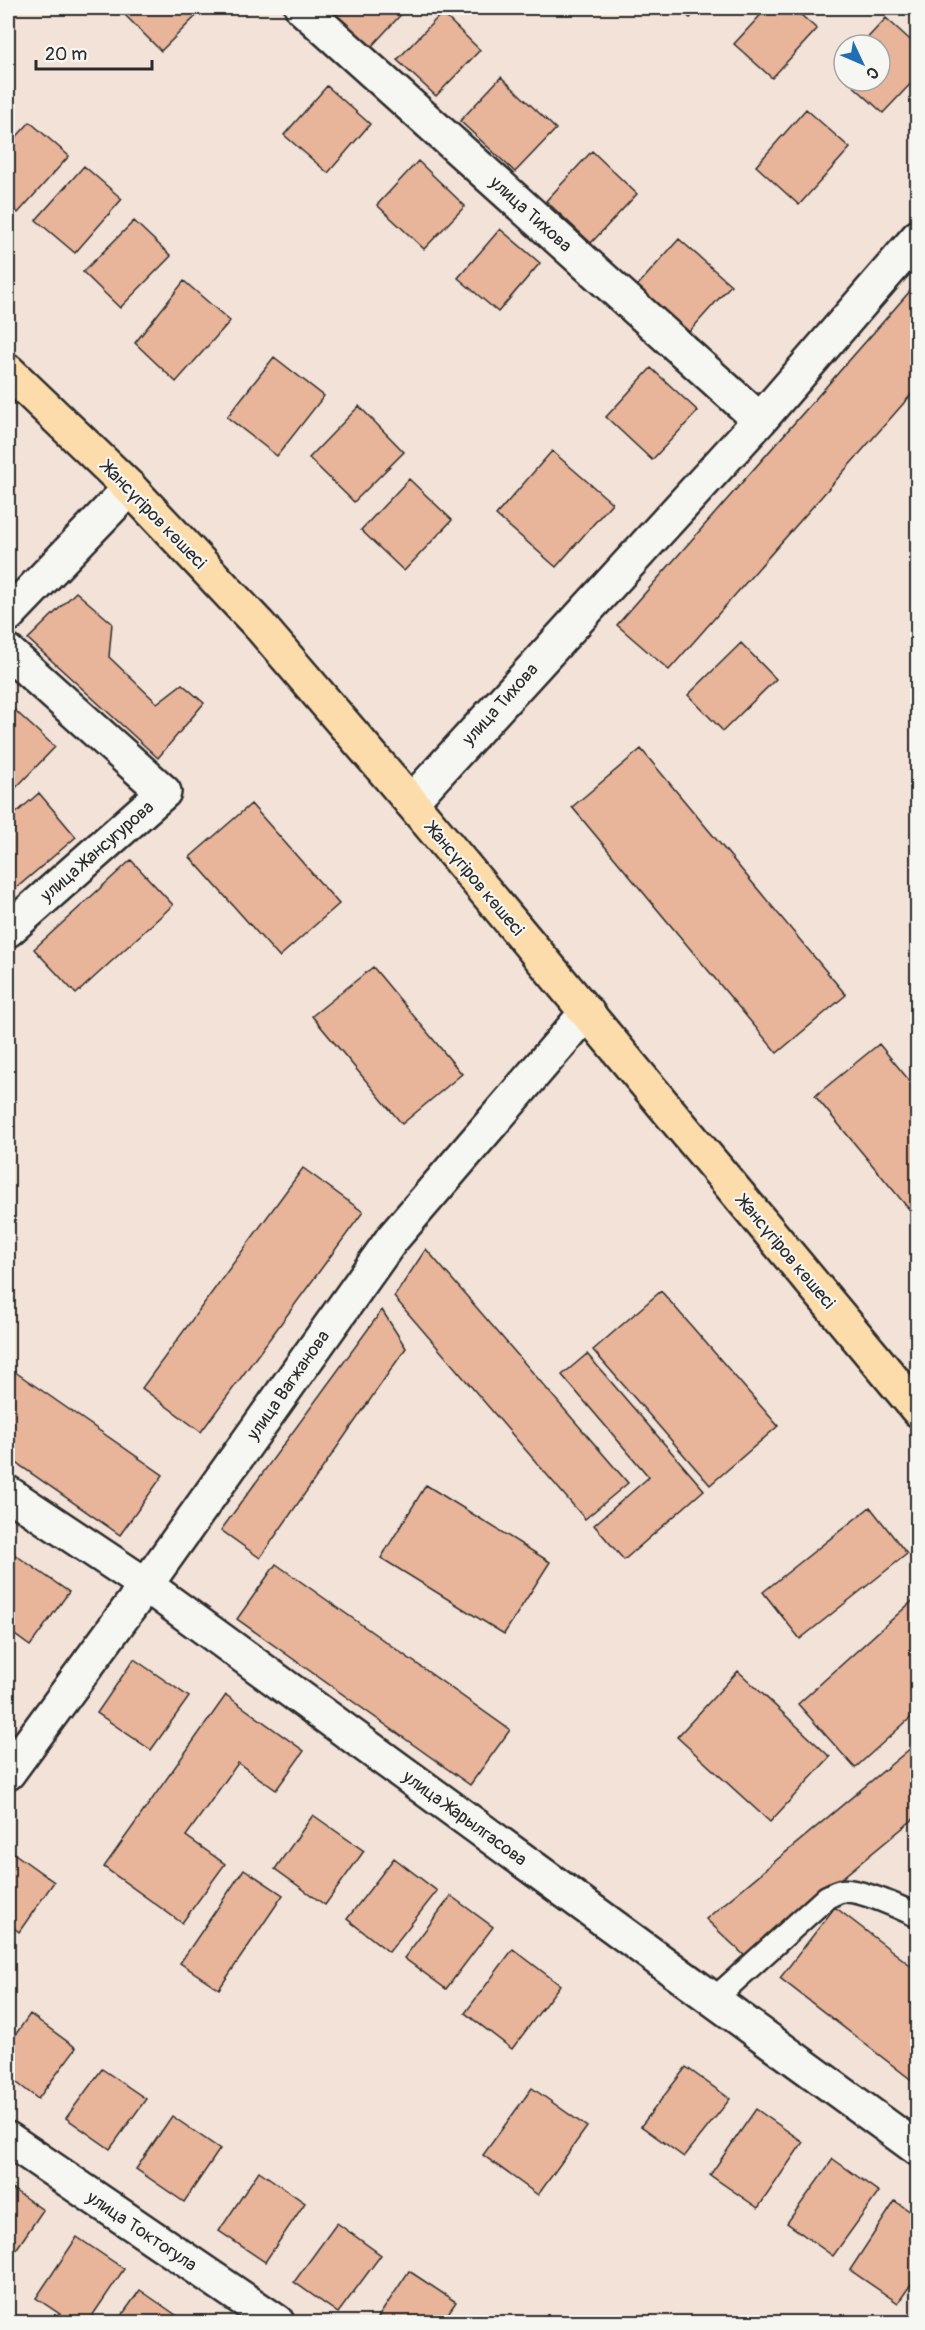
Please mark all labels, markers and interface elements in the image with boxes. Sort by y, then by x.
scale bar [36,33,152,71]
north arrow [832,33,892,93]
text: 20 m [45,43,87,66]
text: С [861,62,883,83]
street label: улица Тихова [484,171,576,257]
street label: Жансүгіров көшесі [94,454,211,574]
street label: улица Тихова [457,659,543,751]
street label: улица Жансугурова [35,796,159,908]
street label: Жансүгіров көшесі [418,815,529,941]
street label: Жансүгіров көшесі [729,1188,840,1314]
street label: улица Вагжанова [241,1326,335,1446]
street label: улица Жарылгасова [397,1765,531,1871]
street label: улица Токтогула [81,2186,201,2277]

